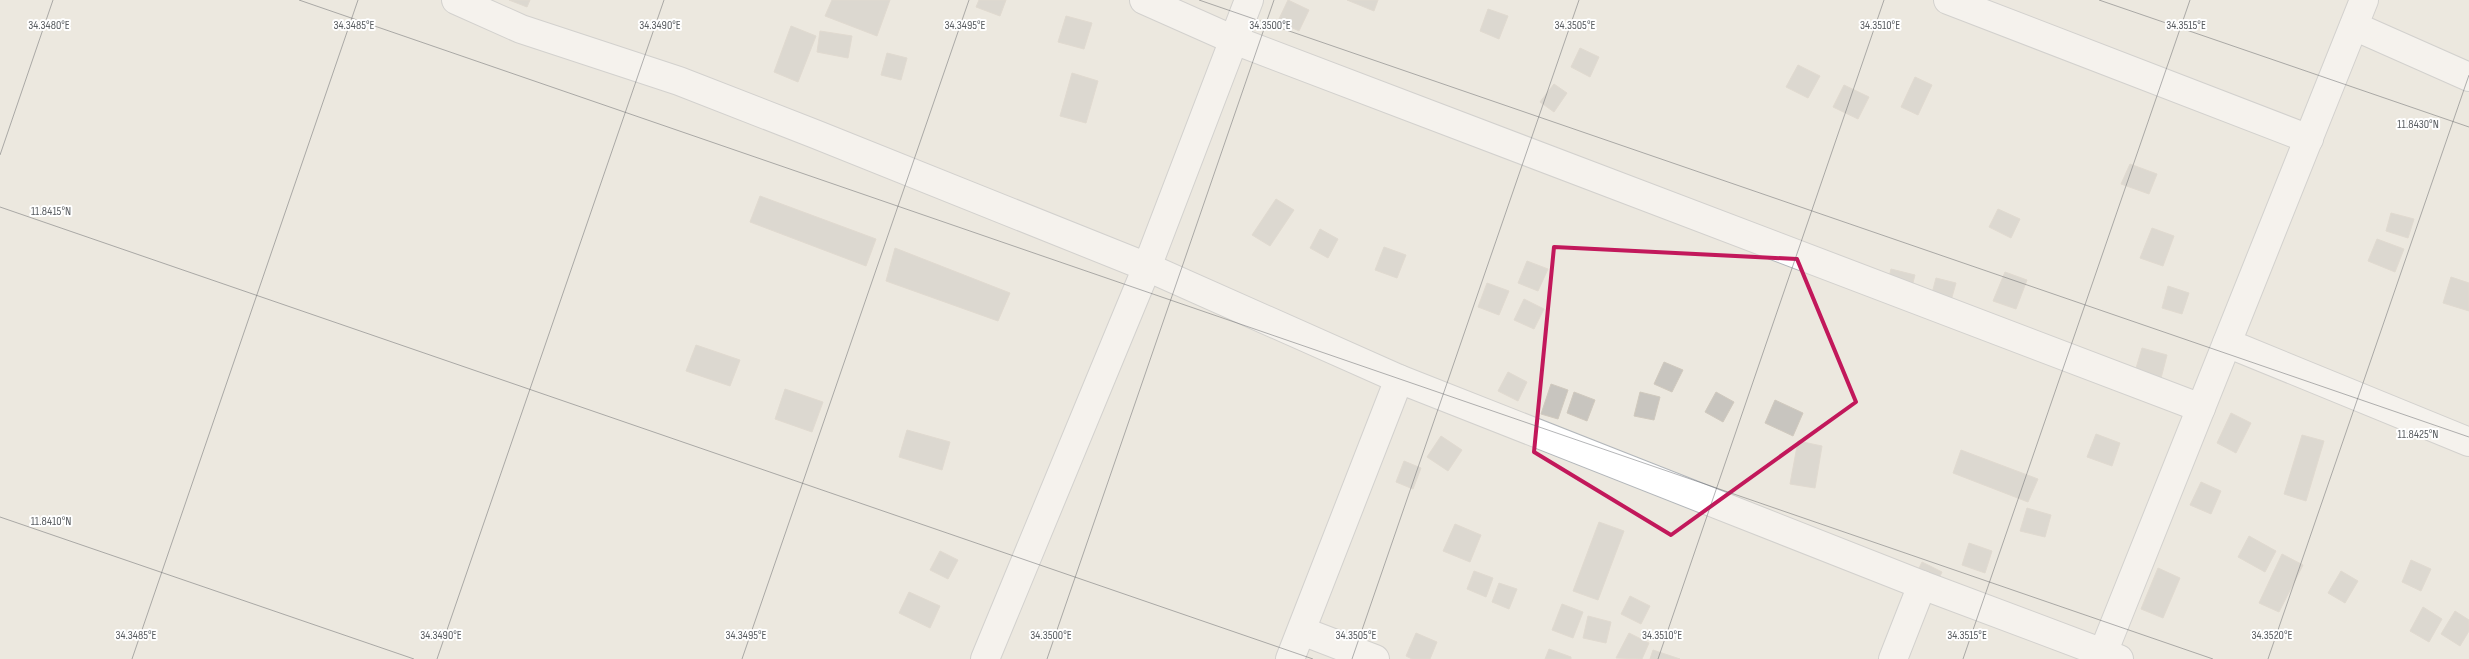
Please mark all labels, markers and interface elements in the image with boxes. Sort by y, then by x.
text: 34.3480°E [28,18,70,33]
text: 34.3485°E [333,18,375,33]
text: 34.3490°E [639,18,681,33]
text: 34.3495°E [944,18,986,33]
text: 34.3500°E [1249,18,1291,33]
text: 34.3505°E [1555,18,1595,33]
text: 34.3510°E [1860,18,1900,33]
text: 34.3515°E [2166,18,2206,33]
text: 11.8430°N [2397,117,2439,132]
text: 11.8415°N [31,204,71,219]
text: 11.8425°N [2398,427,2438,442]
text: 11.8410°N [31,514,71,529]
text: 34.3485°E [115,628,157,643]
text: 34.3490°E [420,628,462,643]
text: 34.3495°E [725,628,767,643]
text: 34.3500°E [1030,628,1072,643]
text: 34.3505°E [1336,628,1376,643]
text: 34.3510°E [1642,628,1682,643]
text: 34.3515°E [1947,628,1987,643]
text: 34.3520°E [2252,628,2293,643]

